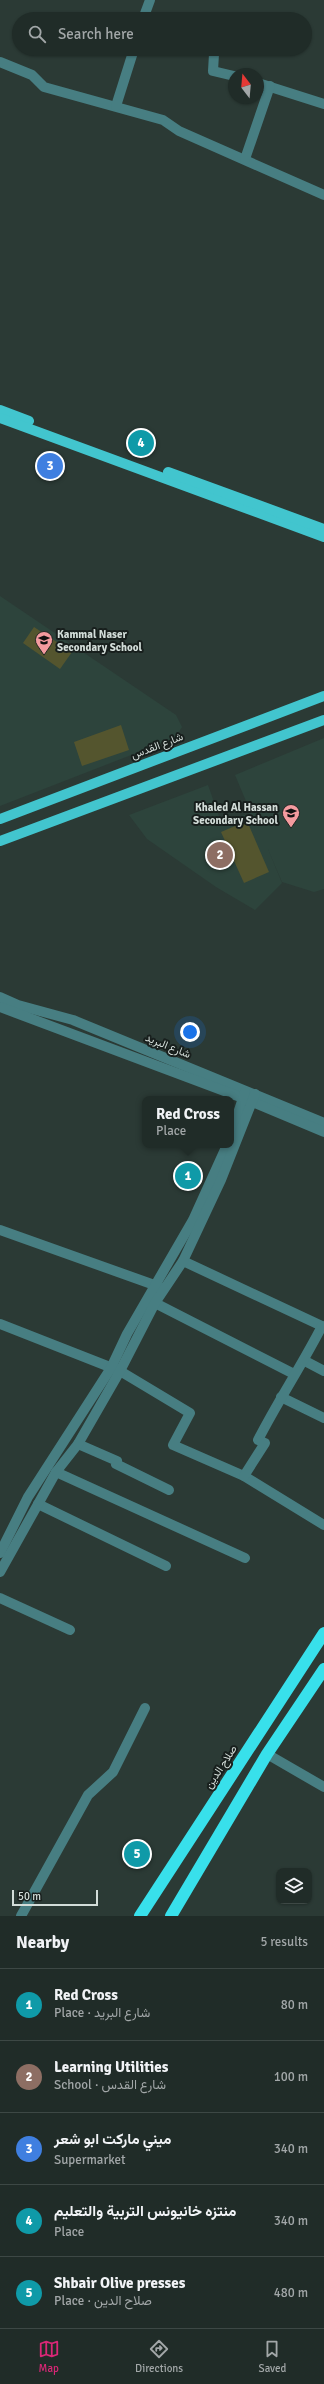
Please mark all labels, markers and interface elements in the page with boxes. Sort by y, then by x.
search box [12,12,312,56]
icon: search [26,23,48,45]
text: Search here [58,25,134,43]
north arrow [228,68,264,104]
pin: 4 [128,428,154,458]
pin: 3 [37,451,63,481]
place label: Kammal Naser Secondary School [57,628,142,654]
school or university icon: Kammal Naser Secondary School [34,630,54,655]
street label: شارع القدس [129,730,185,763]
place label: Khaled Al Hassan Secondary School [193,801,279,827]
school or university icon: Khaled Al Hassan Secondary School [281,803,301,828]
pin: 2 [207,840,233,870]
your location [180,1022,200,1042]
street label: شارع البريد [143,1031,193,1062]
popup [142,1096,234,1148]
text: Red Cross [156,1105,220,1123]
text: Place [156,1123,186,1139]
pin: 1 [175,1161,201,1191]
street label: صلاح الدين [202,1743,241,1792]
pin: 5 [124,1839,150,1869]
map controls [276,1868,312,1904]
button: layers [276,1868,312,1904]
scale bar [12,1888,98,1907]
text: 50 m [18,1890,41,1903]
text: Nearby [16,1932,69,1953]
text: 5 results [260,1934,308,1950]
text: Red Cross [54,1986,118,2004]
text: 1 [25,1997,33,2013]
text: 80 m [281,1997,308,2013]
text: Place · شارع البريد [54,2005,150,2021]
text: Learning Utilities [54,2058,168,2076]
text: 2 [25,2069,33,2085]
text: 100 m [274,2069,308,2085]
text: School · شارع القدس [54,2077,166,2093]
text: ميني ماركت ابو شعر [54,2130,171,2148]
text: 3 [25,2141,33,2157]
text: 340 m [274,2141,308,2157]
text: Supermarket [54,2152,126,2168]
text: منتزه خانيونس التربية والتعليم [54,2202,236,2220]
text: 4 [25,2213,33,2229]
text: 340 m [274,2213,308,2229]
text: Place [54,2224,84,2240]
text: Shbair Olive presses [54,2274,185,2292]
text: 5 [25,2285,33,2301]
text: 480 m [274,2285,308,2301]
text: Place · صلاح الدين [54,2293,152,2309]
tab: Map [38,2338,60,2375]
tab: Directions [135,2338,183,2375]
tab: Saved [259,2338,286,2375]

